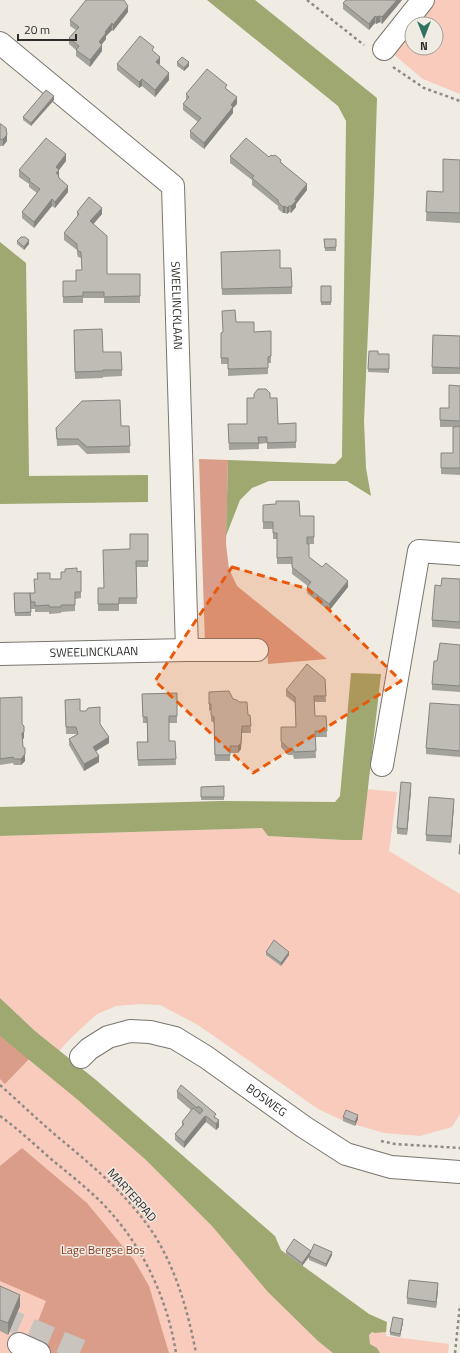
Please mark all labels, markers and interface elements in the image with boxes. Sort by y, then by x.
scale bar [18,16,76,42]
north arrow [404,16,444,56]
text: 20 m [24,20,50,39]
text: N [420,38,428,54]
street label: SWEELINCKLAAN [166,261,188,350]
street label: SWEELINCKLAAN [49,641,139,662]
street label: BOSWEG [242,1079,291,1121]
street label: MARTERPAD [103,1164,162,1226]
park label: Lage Bergse Bos [61,1240,145,1259]

